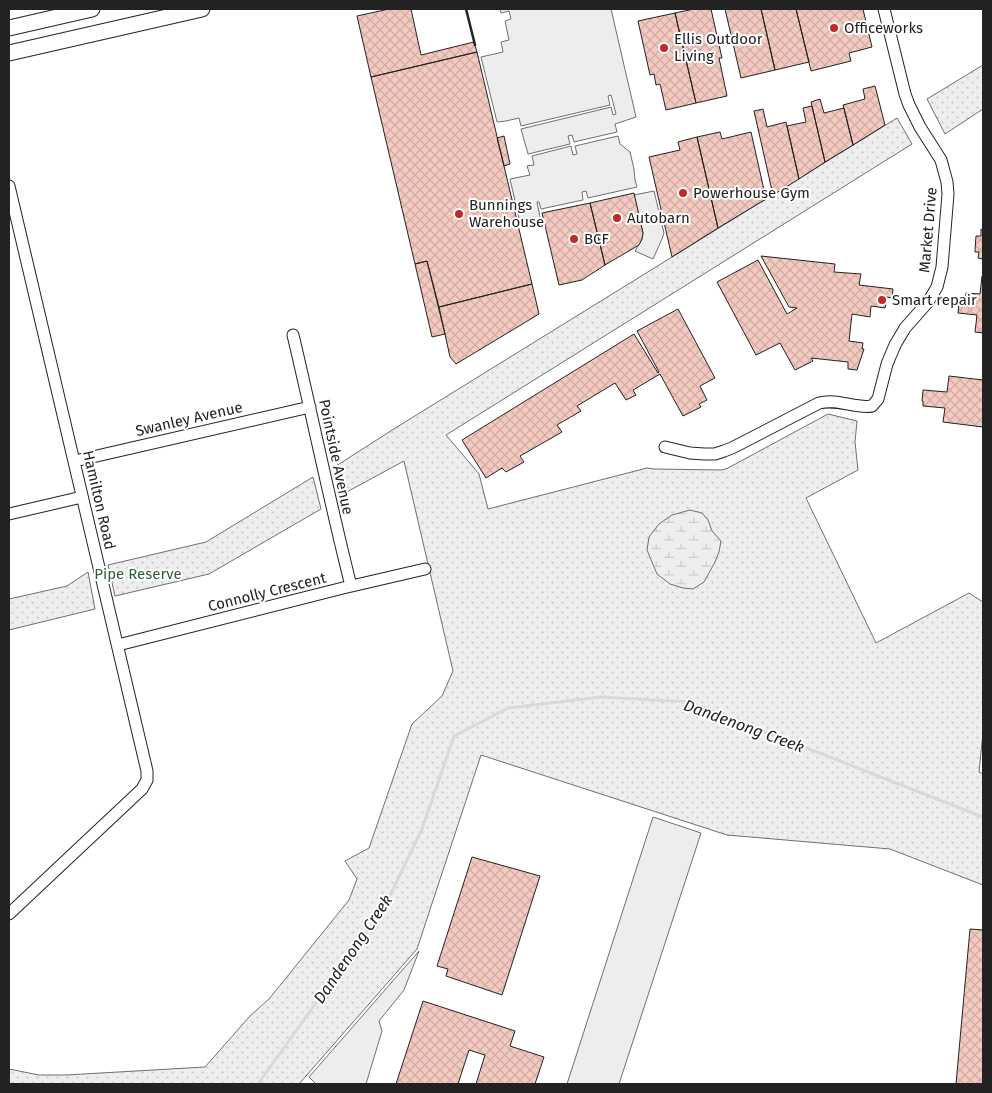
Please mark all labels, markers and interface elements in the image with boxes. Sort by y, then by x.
place label: Officeworks [844,19,923,37]
marker: Officeworks [828,22,840,34]
place label: Ellis Outdoor Living [674,30,763,65]
marker: Ellis Outdoor Living [658,42,670,54]
place label: Powerhouse Gym [693,184,810,202]
street label: Market Drive [915,186,941,274]
marker: Powerhouse Gym [677,187,689,199]
place label: Bunnings Warehouse [469,196,544,231]
marker: Bunnings Warehouse [453,208,465,220]
place label: Autobarn [627,209,690,227]
marker: Autobarn [611,212,623,224]
place label: BCF [584,230,609,248]
marker: BCF [568,233,580,245]
place label: Smart repair [892,291,977,309]
marker: Smart repair [876,294,888,306]
street label: Swanley Avenue [134,398,244,440]
street label: Pointside Avenue [315,398,357,516]
street label: Hamilton Road [79,449,119,551]
park label: Pipe Reserve [94,565,182,583]
street label: Connolly Crescent [206,568,329,615]
water label: Dandenong Creek [681,695,807,757]
water label: Dandenong Creek [310,891,397,1007]

